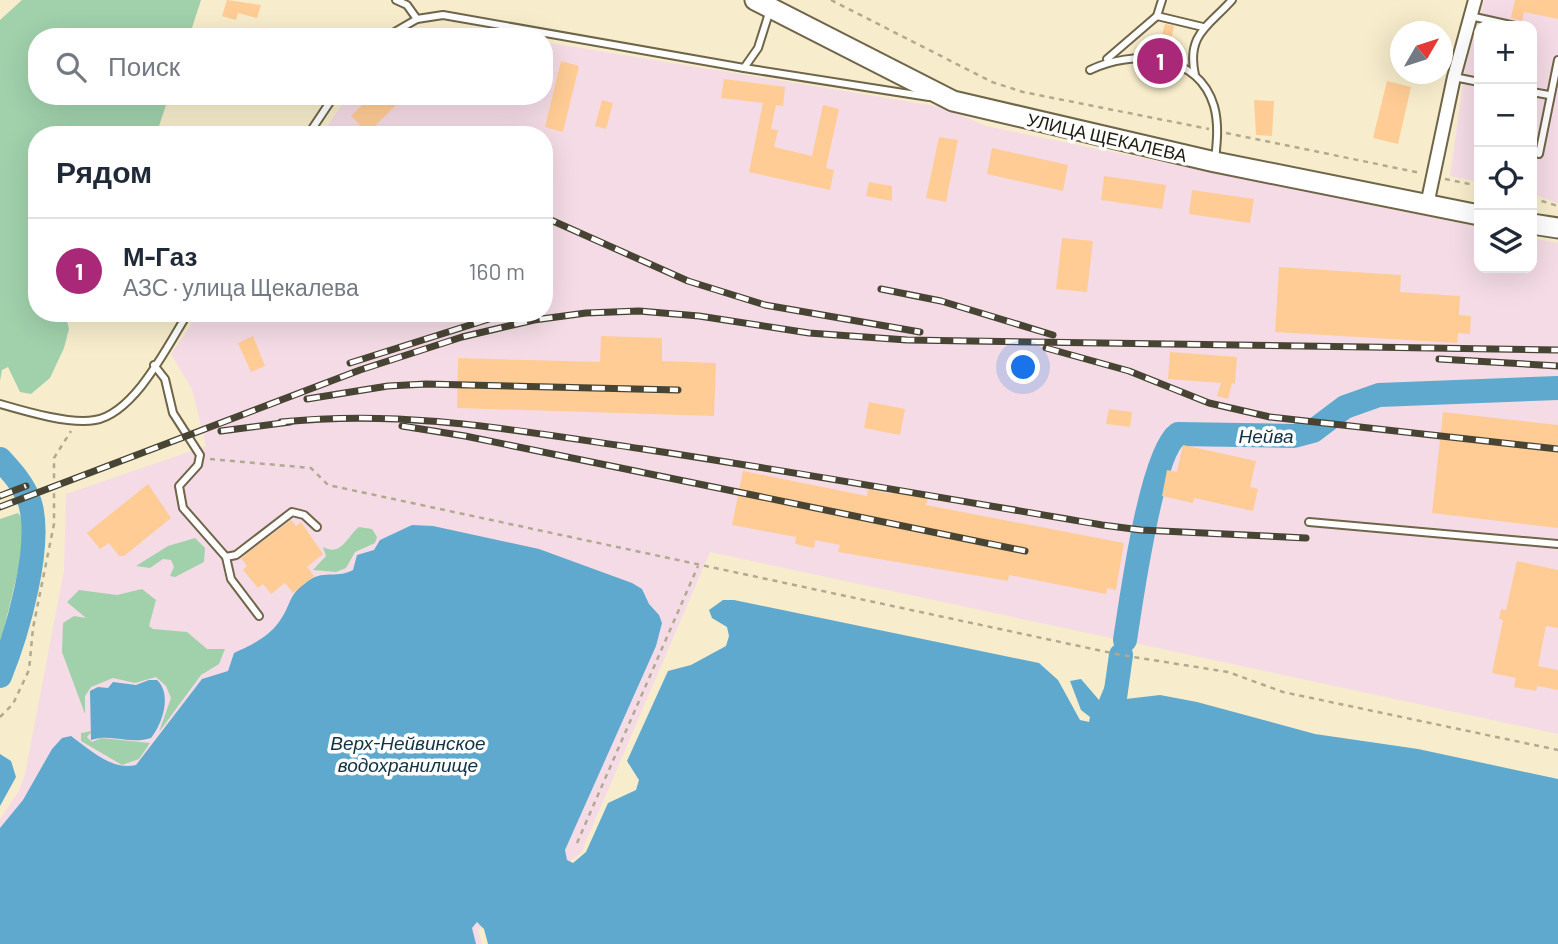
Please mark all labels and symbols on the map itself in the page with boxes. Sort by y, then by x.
north arrow [1390,21,1453,84]
pin: 1 [1137,35,1183,87]
street label: УЛИЦА ЩЕКАЛЕВА [1025,108,1189,166]
your location [1006,350,1040,384]
water label: Нейва [1239,424,1293,447]
water label: Верх-Нейвинское водохранилище [330,731,486,776]

